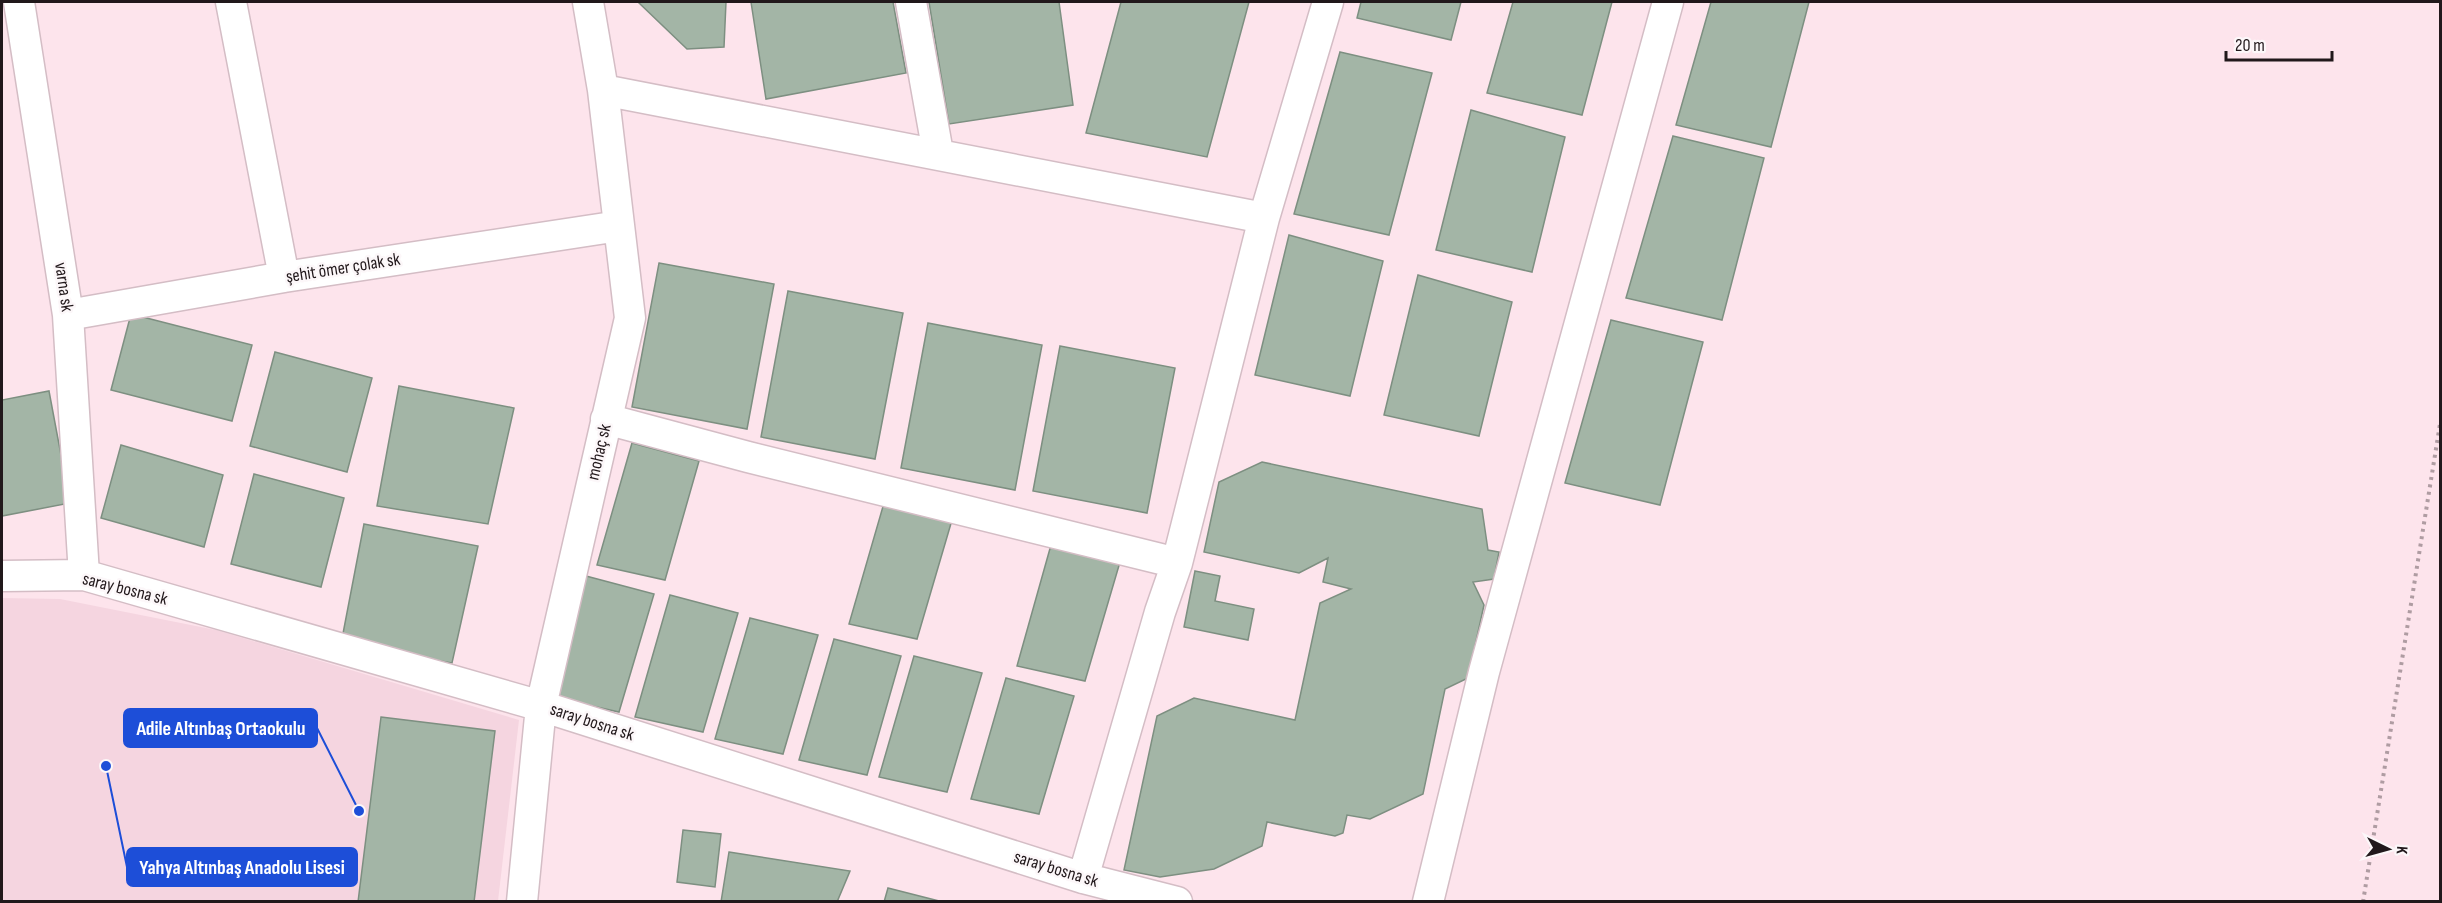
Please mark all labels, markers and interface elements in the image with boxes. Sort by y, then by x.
scale bar [2226,24,2332,62]
text: 20 m [2235,35,2265,56]
street label: şehit ömer çolak sk [284,249,402,287]
street label: varna sk [50,261,78,313]
street label: mohaç sk [582,422,616,482]
street label: saray bosna sk [80,568,170,610]
street label: saray bosna sk [547,699,637,745]
callout: Adile Altınbaş Ortaokulu [124,709,317,747]
text: Adile Altınbaş Ortaokulu [135,717,306,741]
north arrow [2358,819,2418,879]
text: K [2392,845,2411,855]
street label: saray bosna sk [1011,846,1101,892]
callout: Yahya Altınbaş Anadolu Lisesi [127,848,357,886]
text: Yahya Altınbaş Anadolu Lisesi [139,856,345,880]

